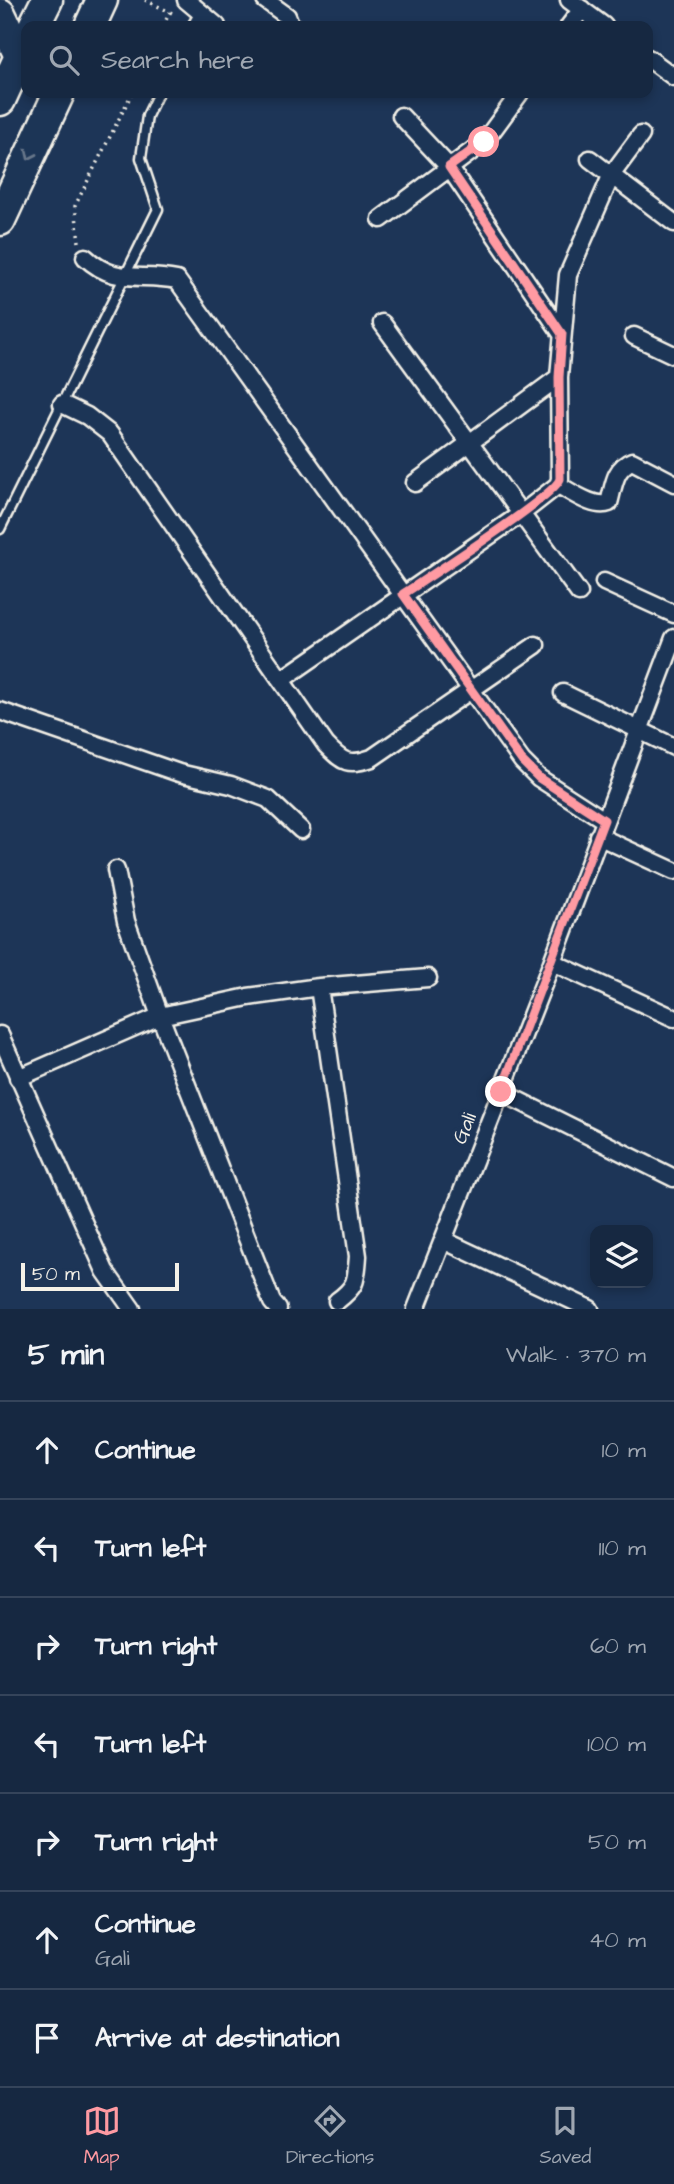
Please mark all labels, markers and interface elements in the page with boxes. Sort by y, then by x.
search box [21,21,653,98]
icon: search [45,41,83,79]
text: Search here [101,42,254,78]
route start [468,126,499,157]
one-way arrow [24,148,38,160]
route end [485,1076,516,1107]
street label: Gali [445,1108,484,1148]
map controls [590,1225,653,1288]
button: layers [590,1225,653,1288]
scale bar [21,1260,178,1292]
text: 50 m [32,1261,80,1288]
text: 5 min [28,1334,104,1376]
text: Walk · 370 m [506,1339,646,1371]
icon: ahead [28,1431,66,1469]
text: Continue [95,1432,196,1468]
text: 10 m [601,1434,646,1466]
icon: left [28,1529,66,1567]
text: Turn left [95,1530,206,1566]
text: 110 m [598,1532,646,1564]
icon: right [28,1627,66,1665]
text: Turn right [95,1628,217,1664]
text: 60 m [590,1630,646,1662]
icon: left [28,1725,66,1763]
text: Turn left [95,1726,206,1762]
text: 100 m [587,1728,646,1760]
icon: right [28,1823,66,1861]
text: Turn right [95,1824,217,1860]
text: 50 m [588,1826,646,1858]
text: Continue [95,1906,196,1942]
icon: ahead [28,1921,66,1959]
text: 40 m [589,1924,646,1956]
text: Gali [95,1942,130,1974]
icon: arrive [28,2019,66,2057]
text: Arrive at destination [95,2020,340,2056]
tab: Map [83,2102,121,2171]
tab: Directions [286,2102,374,2171]
tab: Saved [540,2102,591,2171]

